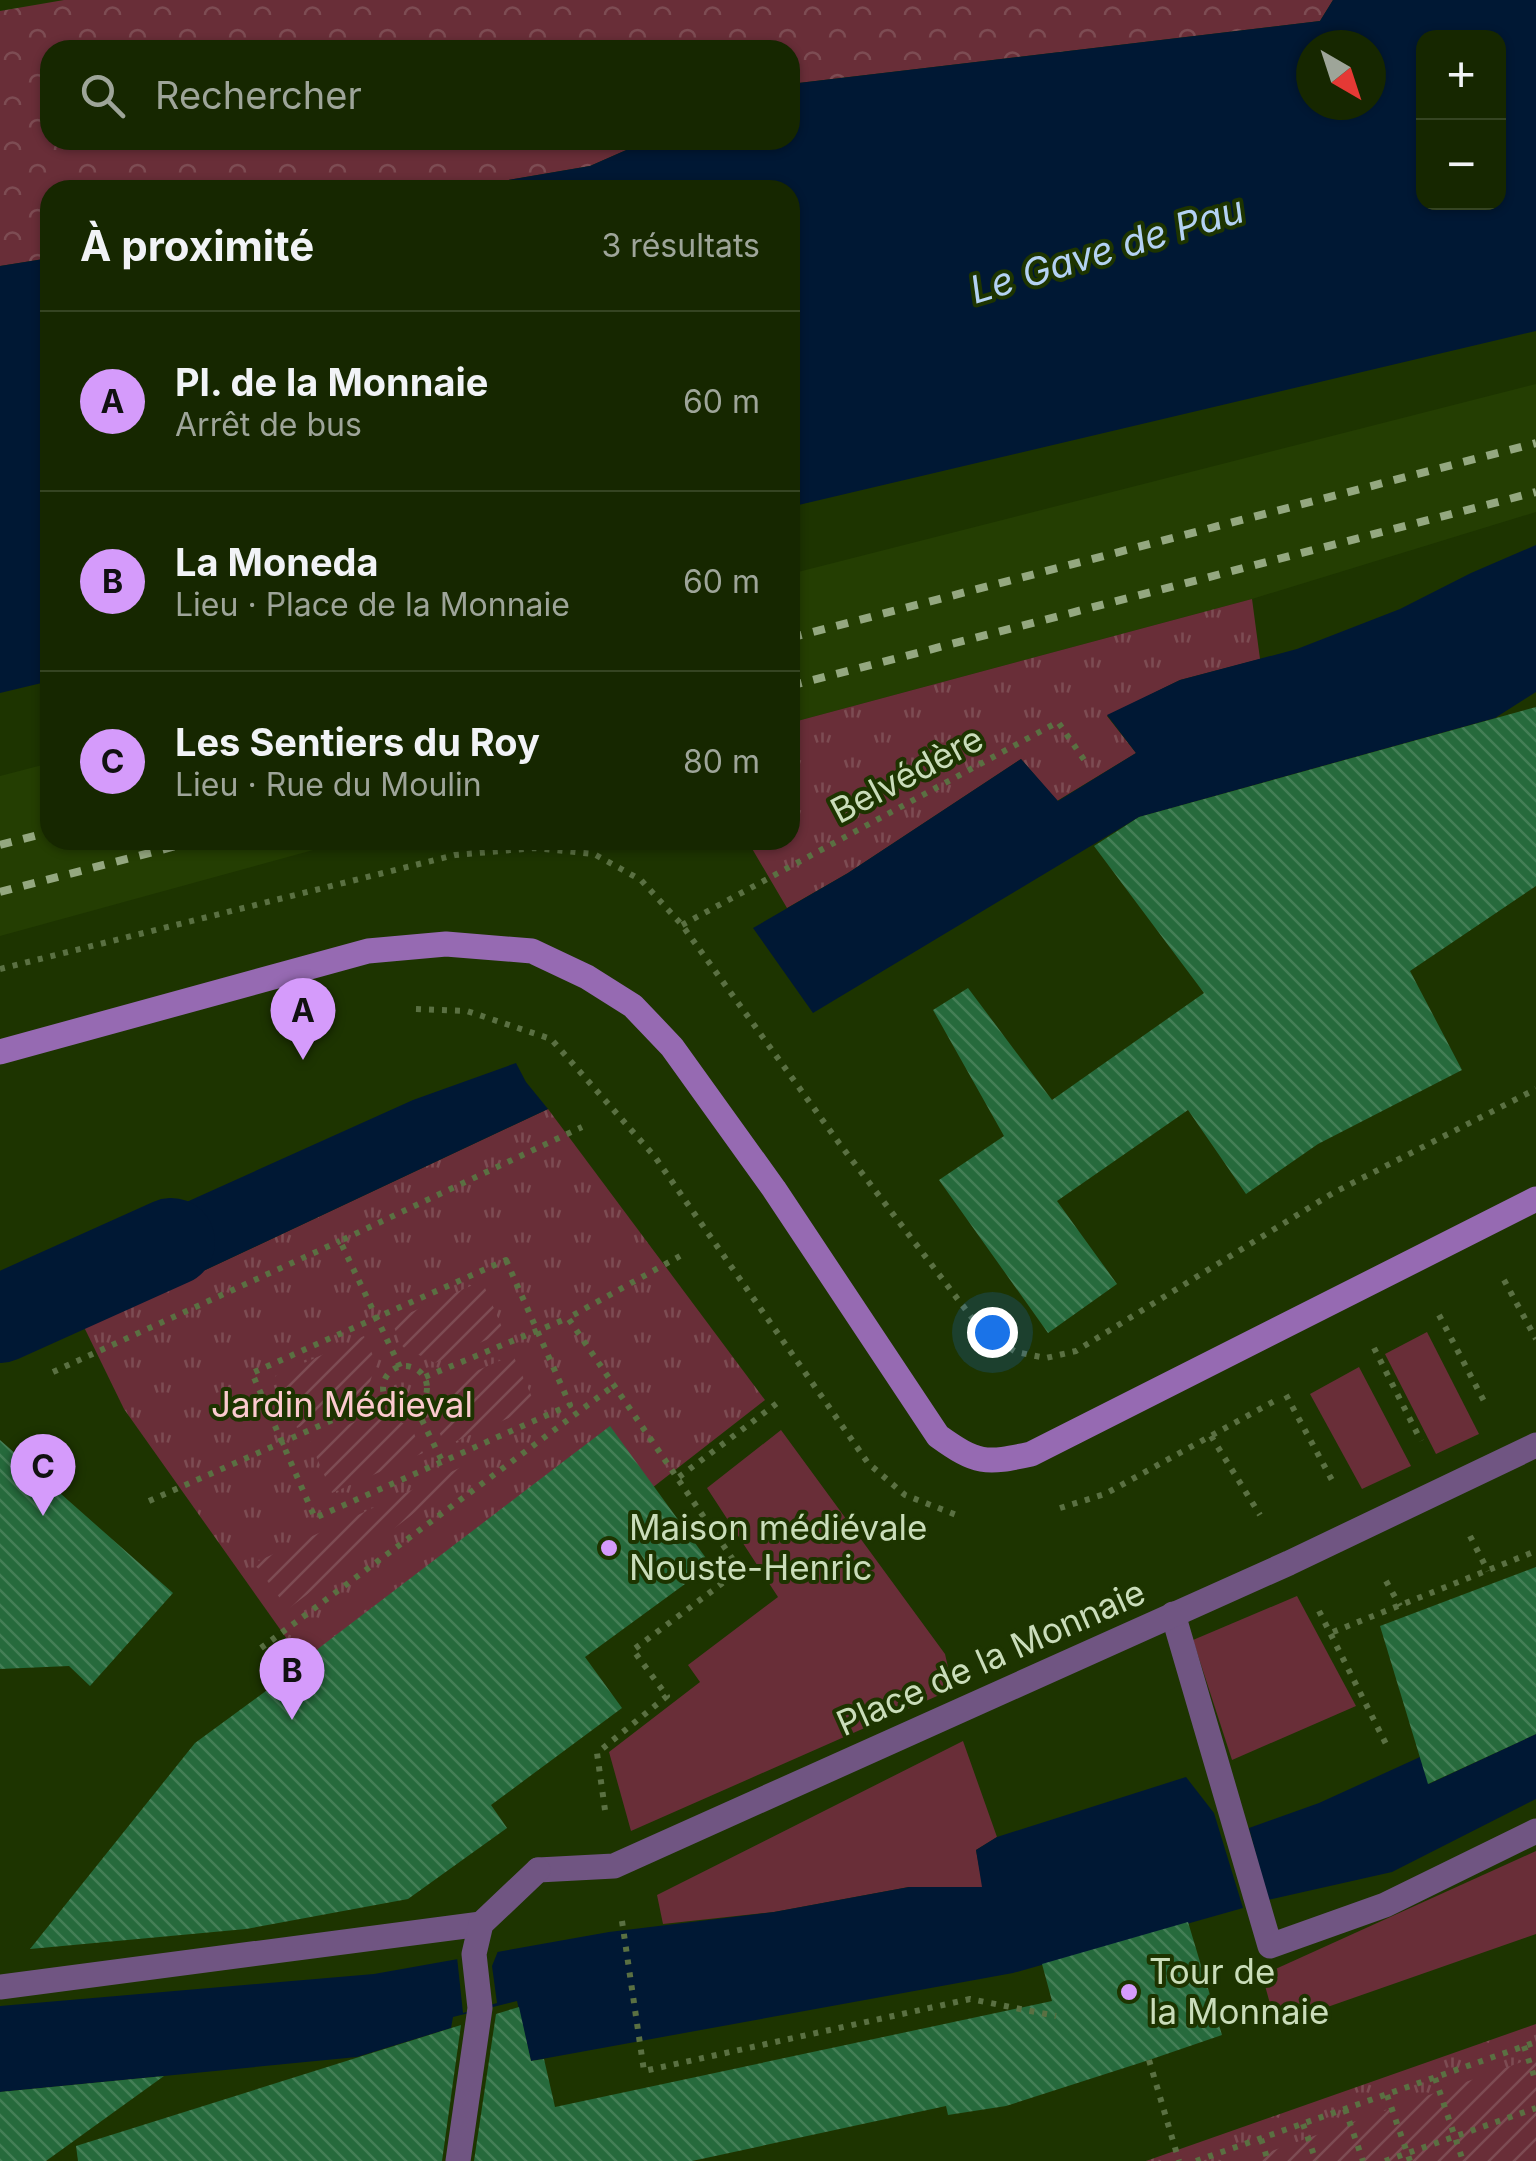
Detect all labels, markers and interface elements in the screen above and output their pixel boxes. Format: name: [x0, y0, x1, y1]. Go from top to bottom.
north arrow: [1296, 30, 1386, 120]
map controls: [1416, 30, 1506, 210]
button: +: [1416, 30, 1506, 120]
search box: [40, 40, 800, 150]
icon: search: [75, 68, 130, 123]
text: Rechercher: [155, 72, 362, 118]
button: −: [1416, 120, 1506, 210]
water label: Le Gave de Pau: [964, 186, 1249, 313]
text: À proximité: [80, 220, 314, 271]
text: 3 résultats: [601, 226, 760, 265]
text: Pl. de la Monnaie: [175, 359, 488, 405]
text: A: [101, 382, 124, 421]
text: 60 m: [683, 382, 760, 421]
text: Arrêt de bus: [175, 405, 362, 444]
text: La Moneda: [175, 539, 379, 585]
text: B: [102, 562, 123, 601]
text: 60 m: [683, 562, 760, 601]
text: Lieu · Place de la Monnaie: [175, 585, 570, 624]
street label: Belvédère: [823, 717, 990, 832]
text: Les Sentiers du Roy: [175, 719, 540, 765]
text: C: [101, 742, 124, 781]
text: 80 m: [683, 742, 760, 781]
text: Lieu · Rue du Moulin: [175, 765, 482, 804]
pin: A: [270, 978, 336, 1060]
your location: [967, 1307, 1018, 1358]
park label: Jardin Médieval: [211, 1383, 473, 1425]
pin: C: [10, 1434, 76, 1516]
place label: Maison médiévale Nouste-Henric: [629, 1506, 927, 1588]
marker: Maison médiévale Nouste-Henric: [598, 1537, 620, 1559]
street label: Place de la Monnaie: [830, 1570, 1151, 1744]
pin: B: [260, 1638, 324, 1720]
place label: Tour de la Monnaie: [1149, 1950, 1329, 2032]
marker: Tour de la Monnaie: [1118, 1981, 1140, 2003]

